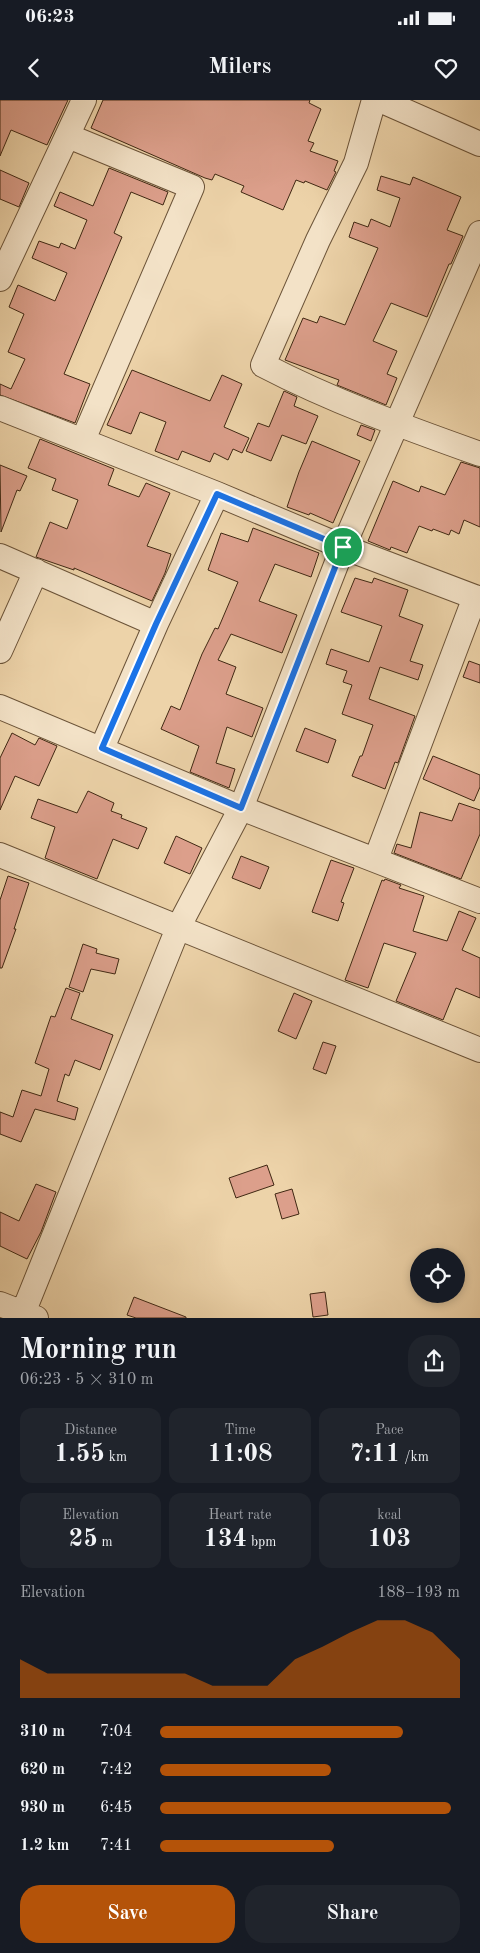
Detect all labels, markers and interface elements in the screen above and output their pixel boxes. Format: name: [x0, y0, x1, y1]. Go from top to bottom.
text: 06:23: [25, 8, 74, 27]
icon: back: [20, 54, 48, 82]
icon: heart: [432, 54, 460, 82]
text: Milers: [209, 56, 271, 78]
pin: [322, 526, 364, 568]
icon: arrive: [329, 533, 357, 561]
map controls: [410, 1248, 465, 1303]
button: locate: [410, 1248, 465, 1303]
button: share: [408, 1335, 460, 1387]
text: Morning run: [20, 1337, 177, 1365]
text: 06:23 · 5 × 310 m: [20, 1372, 153, 1388]
text: Distance: [64, 1423, 117, 1437]
text: Time: [224, 1423, 256, 1437]
text: Pace: [375, 1423, 404, 1437]
text: 1.55: [54, 1442, 105, 1467]
text: 11:08: [207, 1442, 273, 1467]
text: 7:11: [350, 1442, 400, 1467]
text: km: [105, 1450, 127, 1464]
text: /km: [400, 1450, 429, 1464]
text: Elevation: [62, 1508, 119, 1522]
text: Heart rate: [209, 1508, 271, 1522]
text: kcal: [377, 1508, 401, 1522]
text: 25: [69, 1527, 98, 1552]
text: 134: [204, 1527, 247, 1552]
text: 103: [368, 1527, 411, 1552]
text: m: [98, 1535, 113, 1549]
text: bpm: [247, 1535, 276, 1549]
text: Elevation: [20, 1585, 85, 1601]
text: 188–193 m: [377, 1585, 460, 1601]
text: 310 m: [20, 1724, 65, 1740]
text: 7:04: [100, 1724, 132, 1740]
text: 620 m: [20, 1762, 65, 1778]
text: 7:42: [100, 1762, 132, 1778]
text: 930 m: [20, 1800, 65, 1816]
text: 6:45: [100, 1800, 132, 1816]
text: 1.2 km: [20, 1838, 69, 1854]
text: 7:41: [100, 1838, 132, 1854]
button: Save: [20, 1885, 235, 1943]
button: Share: [245, 1885, 460, 1943]

